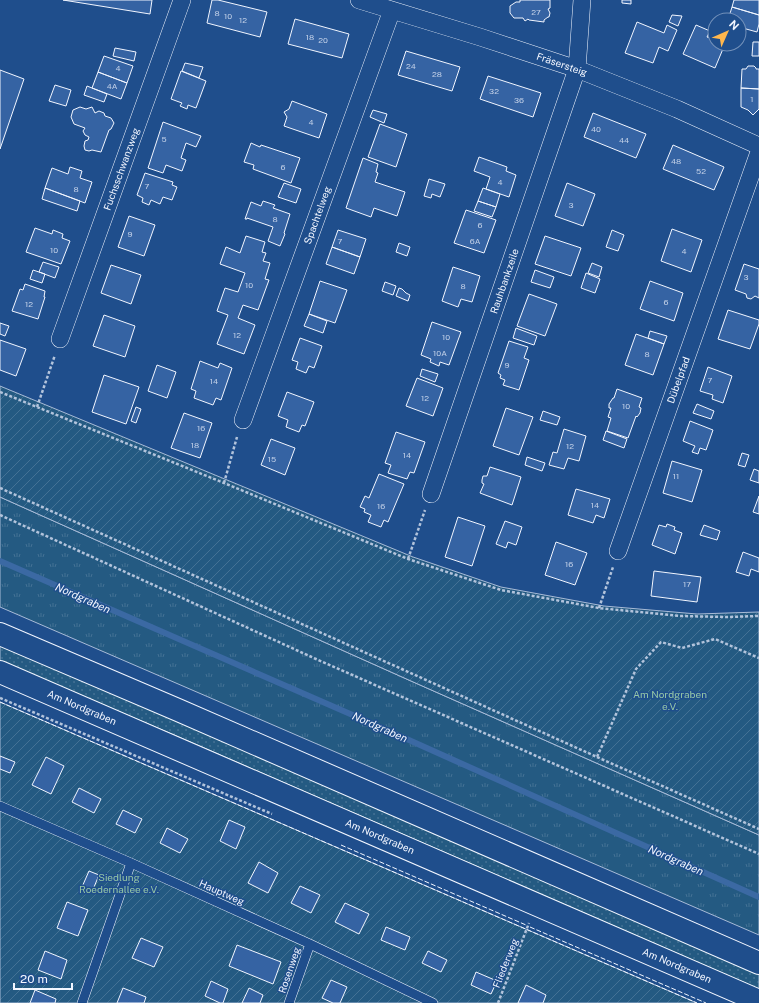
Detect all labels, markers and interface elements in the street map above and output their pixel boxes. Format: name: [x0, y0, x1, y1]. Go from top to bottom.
house number: 27: [531, 7, 541, 17]
house number: 8: [214, 8, 220, 18]
house number: 10: [224, 11, 232, 21]
north arrow: [707, 12, 747, 52]
house number: 12: [239, 15, 247, 25]
text: N: [727, 18, 741, 32]
house number: 18: [306, 32, 314, 42]
house number: 20: [318, 35, 328, 45]
street label: Fräsersteig: [535, 50, 589, 78]
house number: 24: [406, 61, 416, 71]
house number: 4: [115, 63, 121, 73]
house number: 28: [432, 69, 442, 79]
house number: 4A: [107, 81, 118, 91]
house number: 32: [489, 86, 499, 96]
house number: 1: [750, 94, 754, 104]
house number: 36: [514, 95, 524, 105]
house number: 4: [308, 117, 314, 127]
house number: 40: [591, 124, 601, 134]
street label: Fuchsschwanzweg: [100, 126, 142, 212]
house number: 5: [161, 134, 167, 144]
house number: 44: [619, 135, 629, 145]
house number: 48: [671, 156, 681, 166]
house number: 6: [281, 162, 286, 172]
house number: 52: [696, 166, 706, 176]
house number: 4: [497, 177, 503, 187]
house number: 7: [145, 181, 150, 191]
house number: 8: [73, 184, 79, 194]
street label: Spachtelweg: [301, 184, 333, 246]
house number: 3: [568, 200, 574, 210]
house number: 8: [272, 214, 278, 224]
house number: 6: [478, 220, 483, 230]
house number: 9: [128, 229, 133, 239]
house number: 7: [338, 236, 343, 246]
house number: 6A: [470, 236, 481, 246]
house number: 10: [50, 245, 58, 255]
house number: 4: [681, 246, 687, 256]
street label: Rauhbankzeile: [487, 247, 521, 315]
house number: 3: [743, 272, 749, 282]
house number: 10: [245, 280, 253, 290]
house number: 8: [460, 281, 466, 291]
house number: 6: [664, 297, 669, 307]
house number: 12: [25, 299, 33, 309]
house number: 12: [233, 330, 241, 340]
house number: 10: [442, 332, 450, 342]
house number: 10A: [433, 348, 447, 358]
house number: 8: [644, 349, 650, 359]
street label: Dübelpfad: [664, 355, 692, 405]
house number: 9: [505, 360, 510, 370]
house number: 7: [708, 375, 713, 385]
house number: 14: [210, 376, 218, 386]
house number: 12: [421, 393, 429, 403]
house number: 10: [622, 401, 630, 411]
house number: 16: [197, 423, 205, 433]
house number: 18: [191, 440, 199, 450]
house number: 12: [566, 441, 574, 451]
house number: 14: [403, 450, 411, 460]
house number: 15: [268, 454, 276, 464]
house number: 11: [673, 471, 679, 481]
house number: 14: [591, 500, 599, 510]
house number: 16: [377, 501, 385, 511]
house number: 16: [565, 559, 573, 569]
house number: 17: [683, 579, 691, 589]
water label: Nordgraben: [54, 580, 112, 616]
street label: Am Nordgraben: [46, 687, 119, 727]
park label: Am Nordgraben e.V.: [633, 688, 707, 712]
water label: Nordgraben: [351, 709, 409, 745]
street label: Am Nordgraben: [344, 816, 417, 856]
water label: Nordgraben: [647, 842, 705, 878]
park label: Siedlung Roedernallee e.V.: [79, 871, 159, 895]
street label: Hauptweg: [198, 877, 246, 907]
street label: Fliederweg: [490, 937, 520, 989]
street label: Rosenweg: [275, 945, 303, 995]
street label: Am Nordgraben: [641, 945, 714, 985]
scale bar: [14, 965, 72, 991]
text: 20 m: [20, 972, 48, 986]

